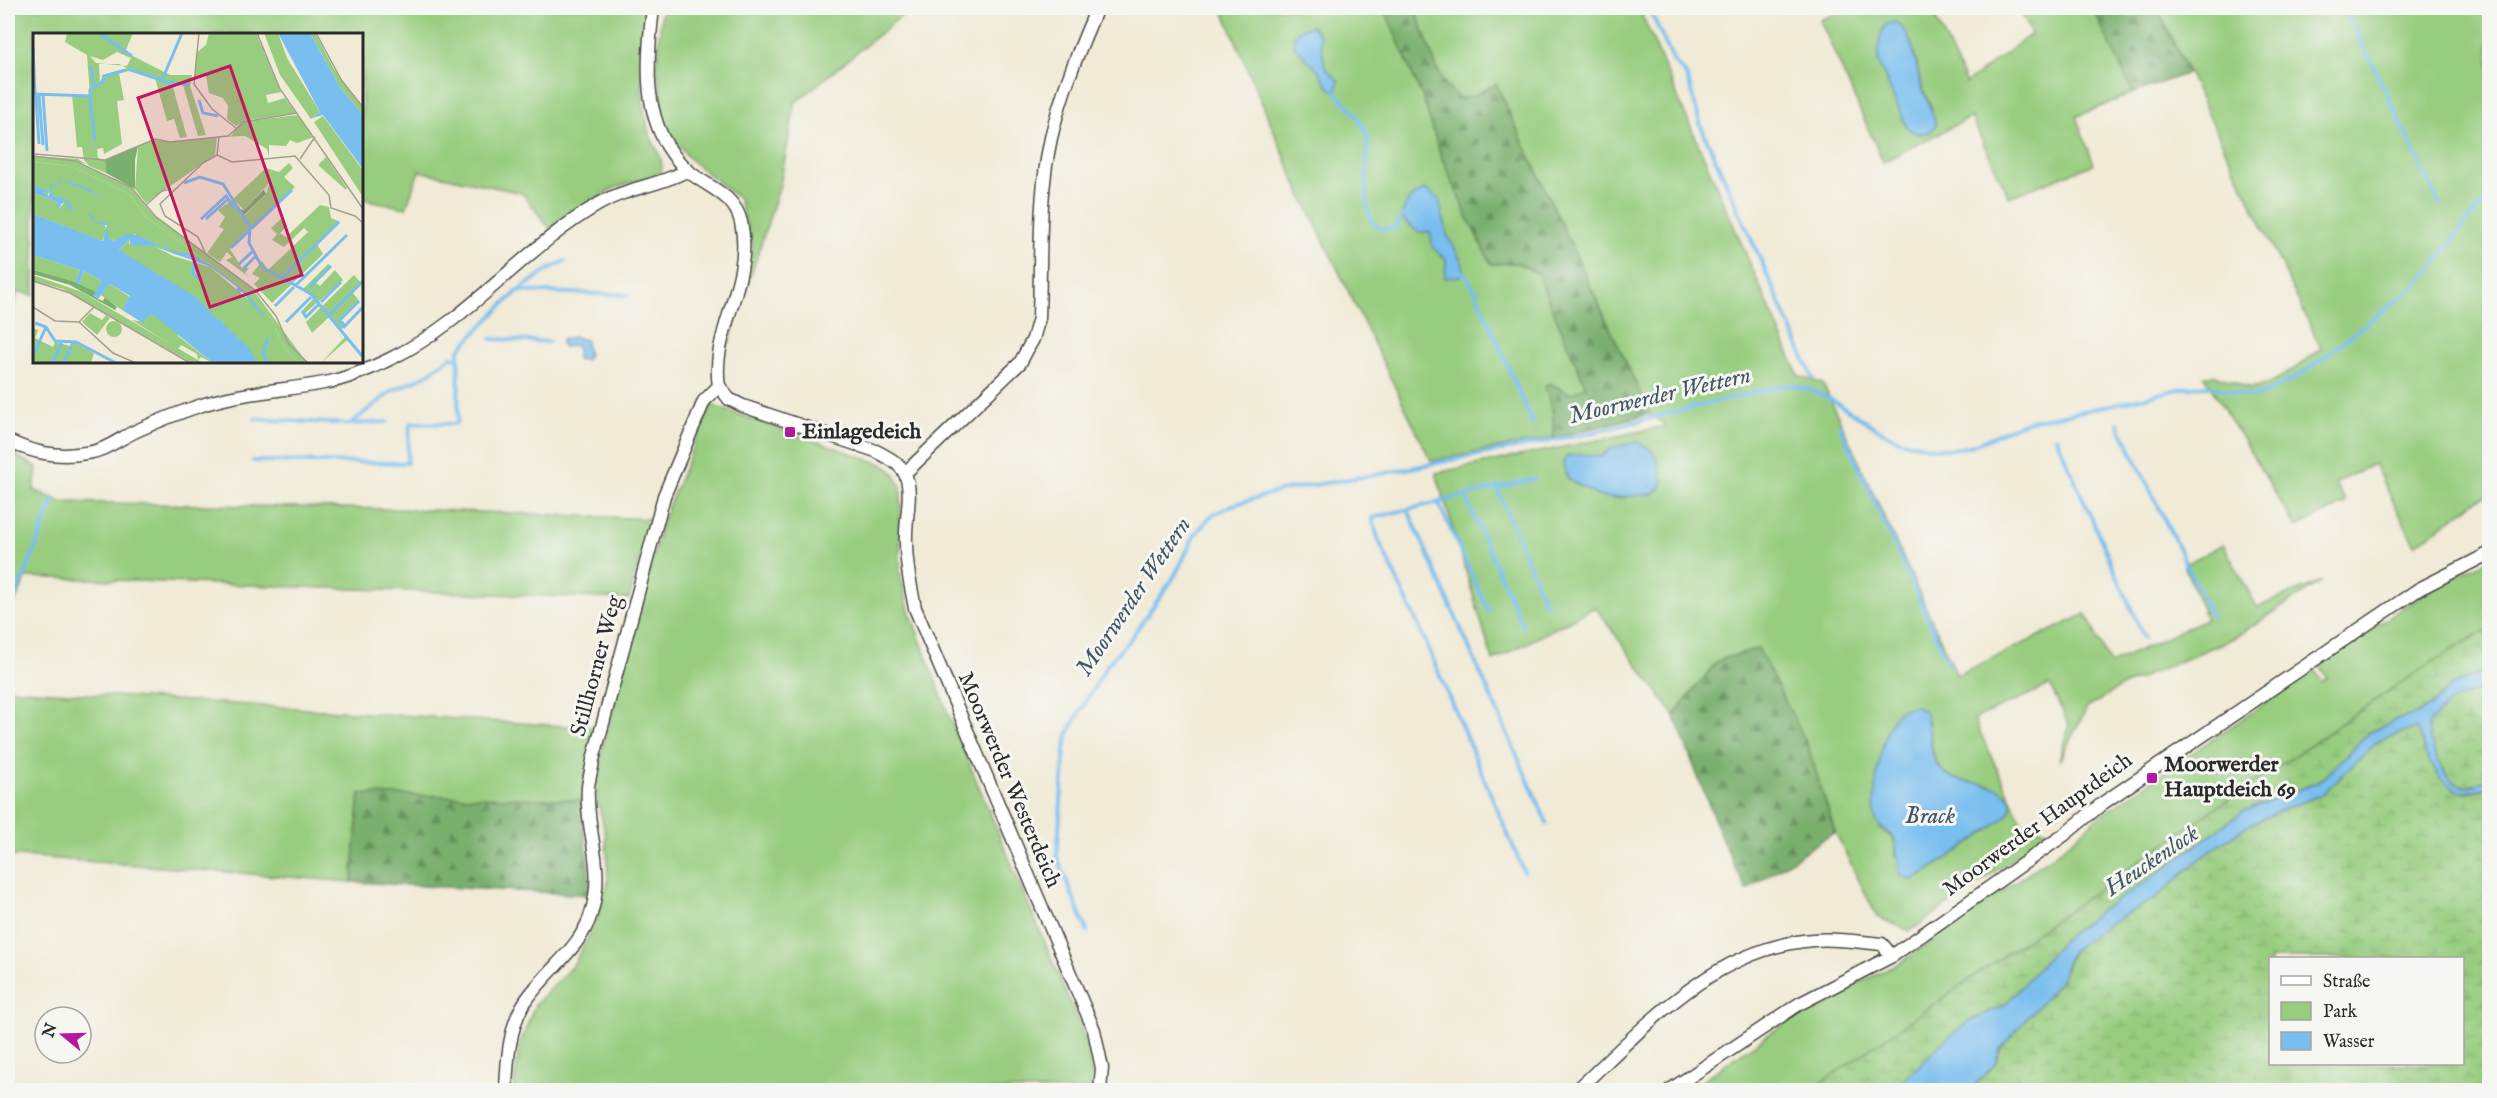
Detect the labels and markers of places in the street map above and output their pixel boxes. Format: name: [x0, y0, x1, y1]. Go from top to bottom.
place label: Einlagedeich: [802, 418, 921, 446]
marker: Einlagedeich: [783, 425, 797, 439]
place label: Moorwerder Hauptdeich 69: [2164, 751, 2296, 804]
marker: Moorwerder Hauptdeich 69: [2145, 771, 2159, 785]

